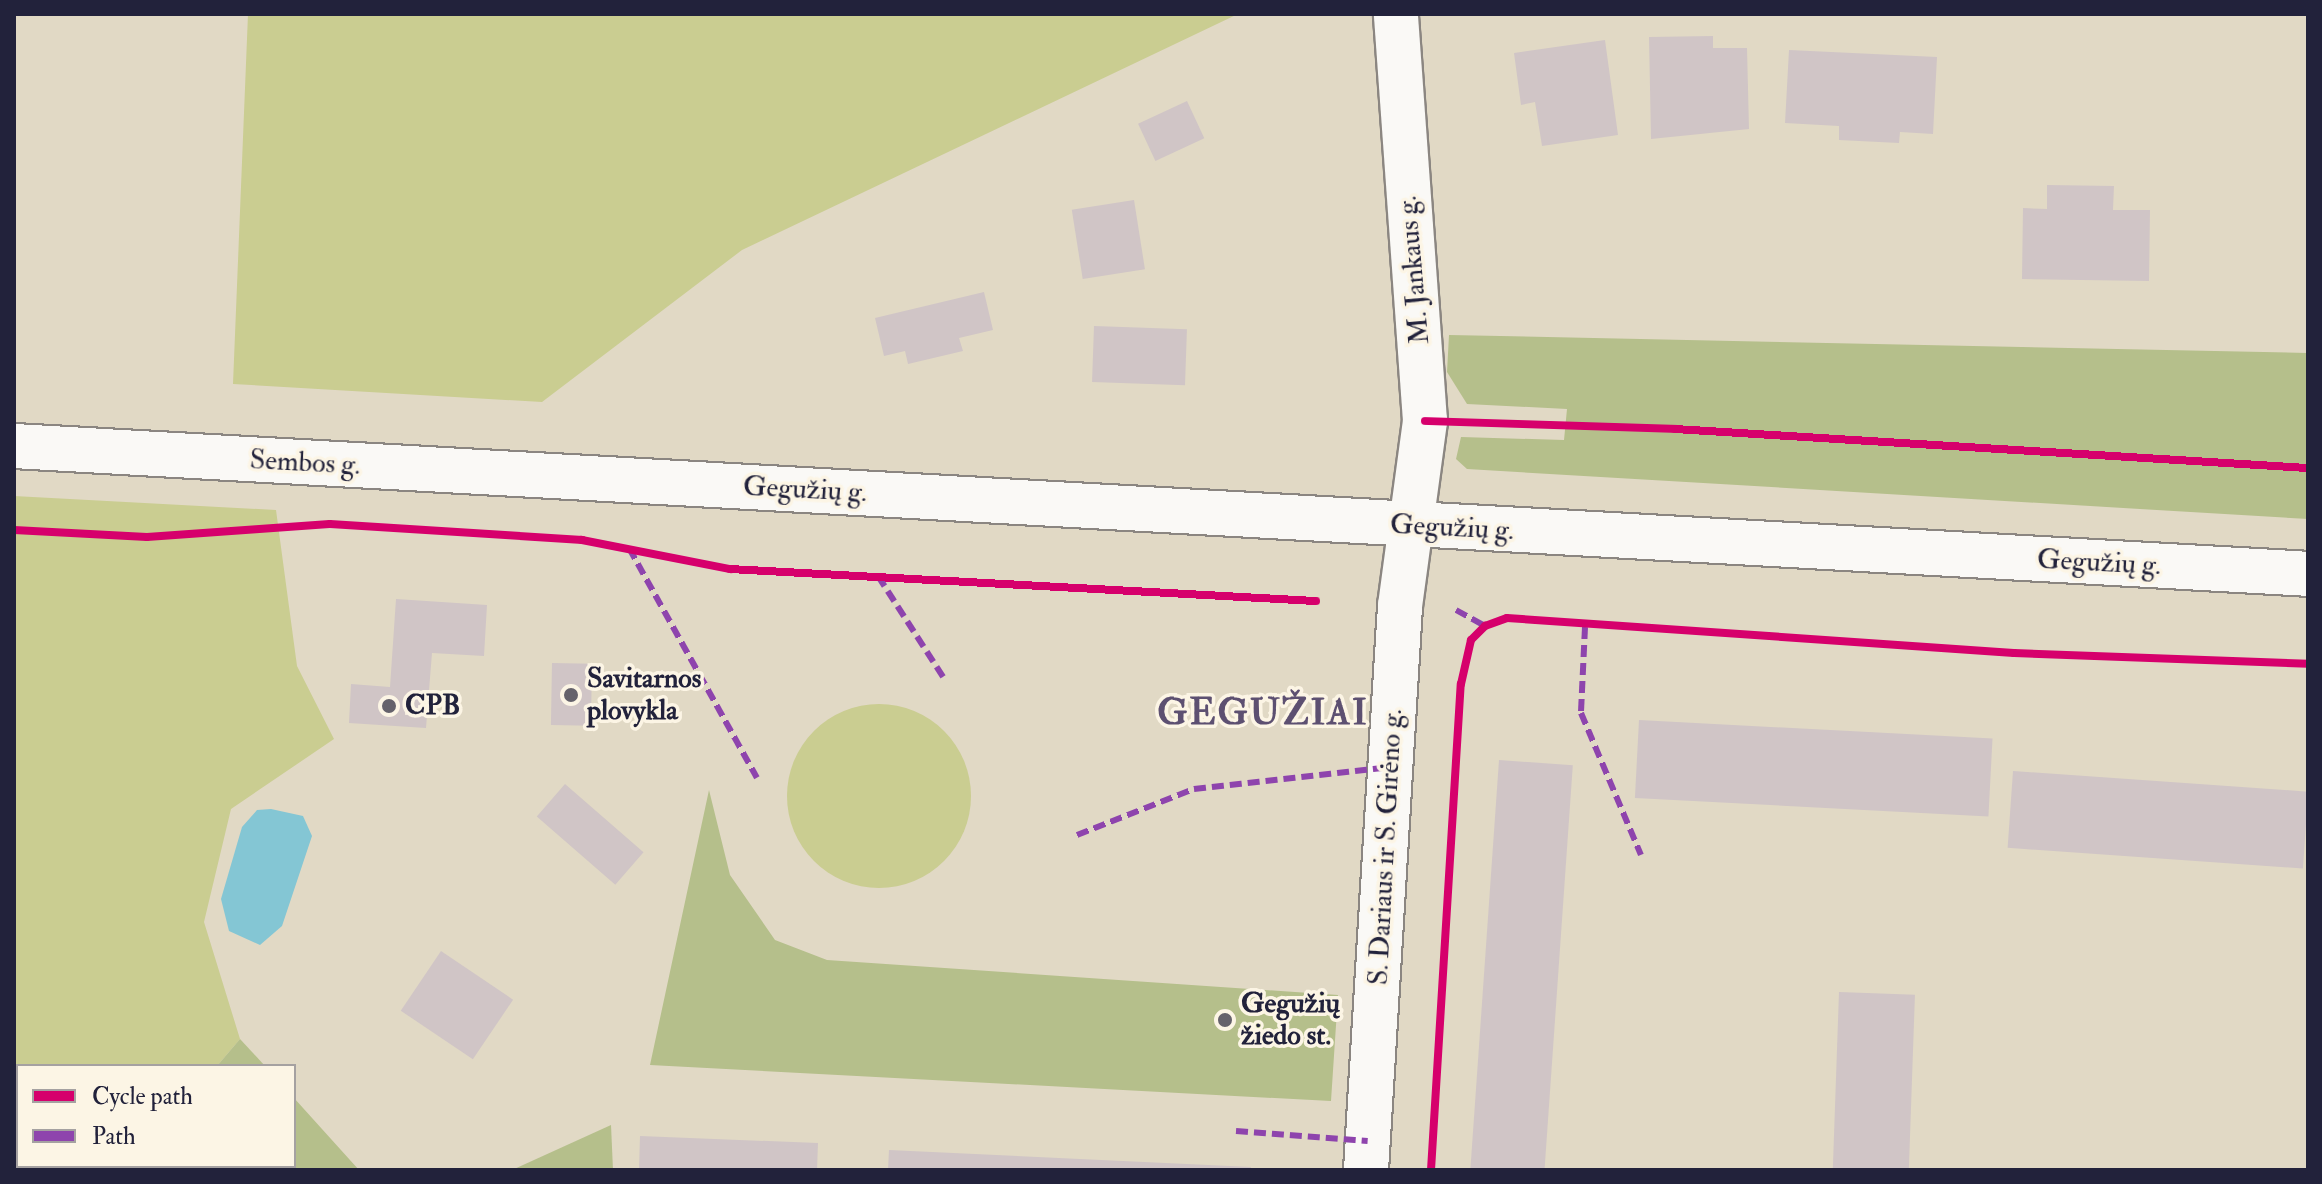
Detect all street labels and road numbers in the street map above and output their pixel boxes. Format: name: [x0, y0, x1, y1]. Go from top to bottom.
street label: M. Jankaus g.: [1391, 194, 1437, 346]
street label: Sembos g.: [249, 443, 361, 483]
street label: Gegužių g.: [742, 470, 868, 510]
street label: Gegužių g.: [1389, 508, 1515, 548]
street label: Gegužių g.: [2036, 543, 2162, 583]
street label: S. Dariaus ir S. Girėno g.: [1362, 708, 1410, 986]

